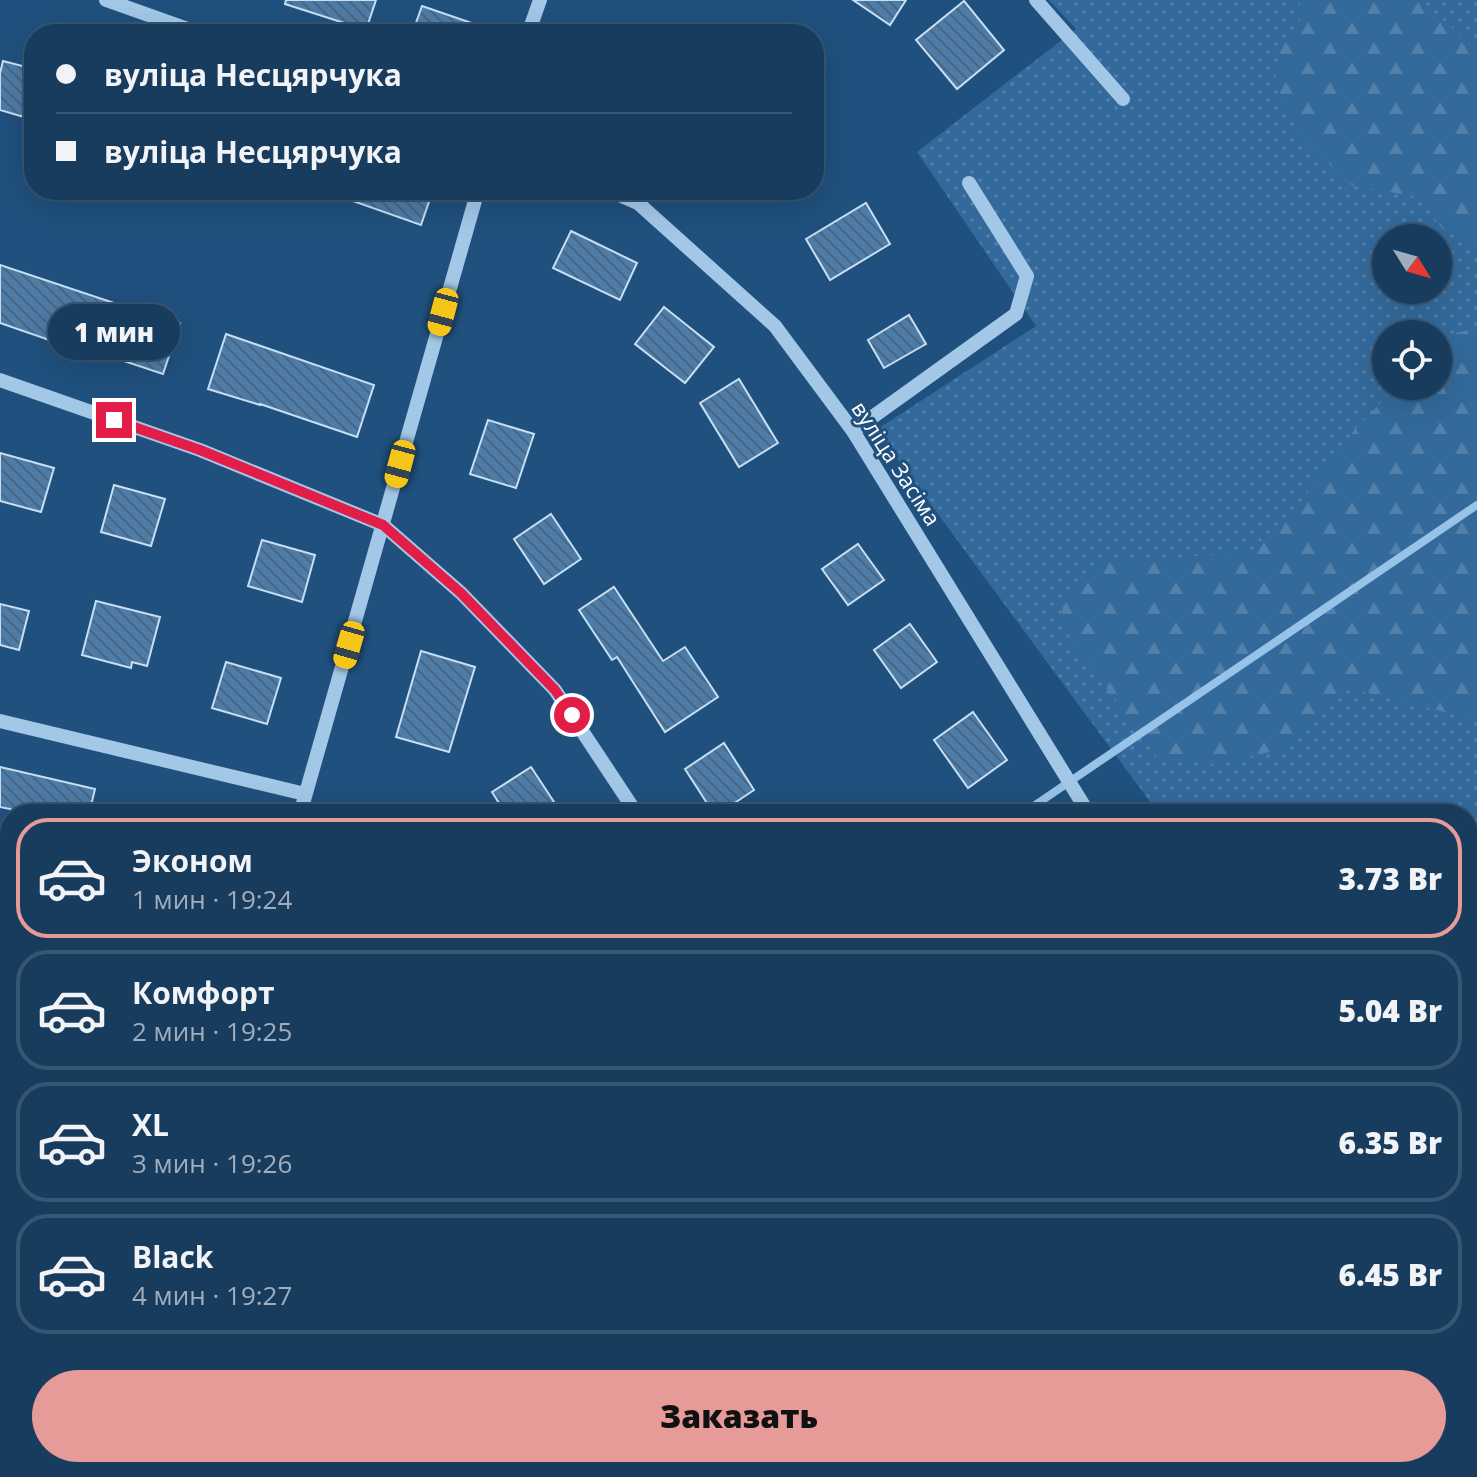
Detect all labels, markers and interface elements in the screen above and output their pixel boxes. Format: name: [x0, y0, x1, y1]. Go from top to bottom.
text: вуліца Несцярчука: [104, 54, 402, 95]
text: вуліца Несцярчука: [104, 131, 402, 172]
north arrow: [1372, 224, 1452, 304]
map controls: [1372, 224, 1452, 400]
car: [425, 286, 461, 338]
callout: 1 мин: [48, 304, 180, 360]
text: 1 мин: [74, 314, 154, 350]
button: locate: [1372, 320, 1452, 400]
street label: вуліца Засіма: [845, 395, 949, 531]
route end: [96, 402, 132, 438]
car: [382, 438, 418, 490]
car: [331, 619, 367, 671]
route start: [554, 697, 590, 733]
text: Эконом: [132, 840, 253, 881]
icon: car: [36, 842, 108, 914]
text: 3.73 Br: [1339, 858, 1442, 899]
text: 1 мин · 19:24: [132, 881, 292, 917]
text: Комфорт: [132, 972, 275, 1013]
icon: car: [36, 974, 108, 1046]
text: 5.04 Br: [1339, 990, 1442, 1031]
text: 2 мин · 19:25: [132, 1013, 292, 1049]
text: XL: [132, 1104, 169, 1145]
icon: car: [36, 1106, 108, 1178]
text: 6.35 Br: [1339, 1122, 1442, 1163]
text: 3 мин · 19:26: [132, 1145, 292, 1181]
text: Black: [132, 1236, 213, 1277]
icon: car: [36, 1238, 108, 1310]
text: 6.45 Br: [1339, 1254, 1442, 1295]
text: 4 мин · 19:27: [132, 1277, 292, 1313]
button: Заказать: [32, 1370, 1446, 1462]

